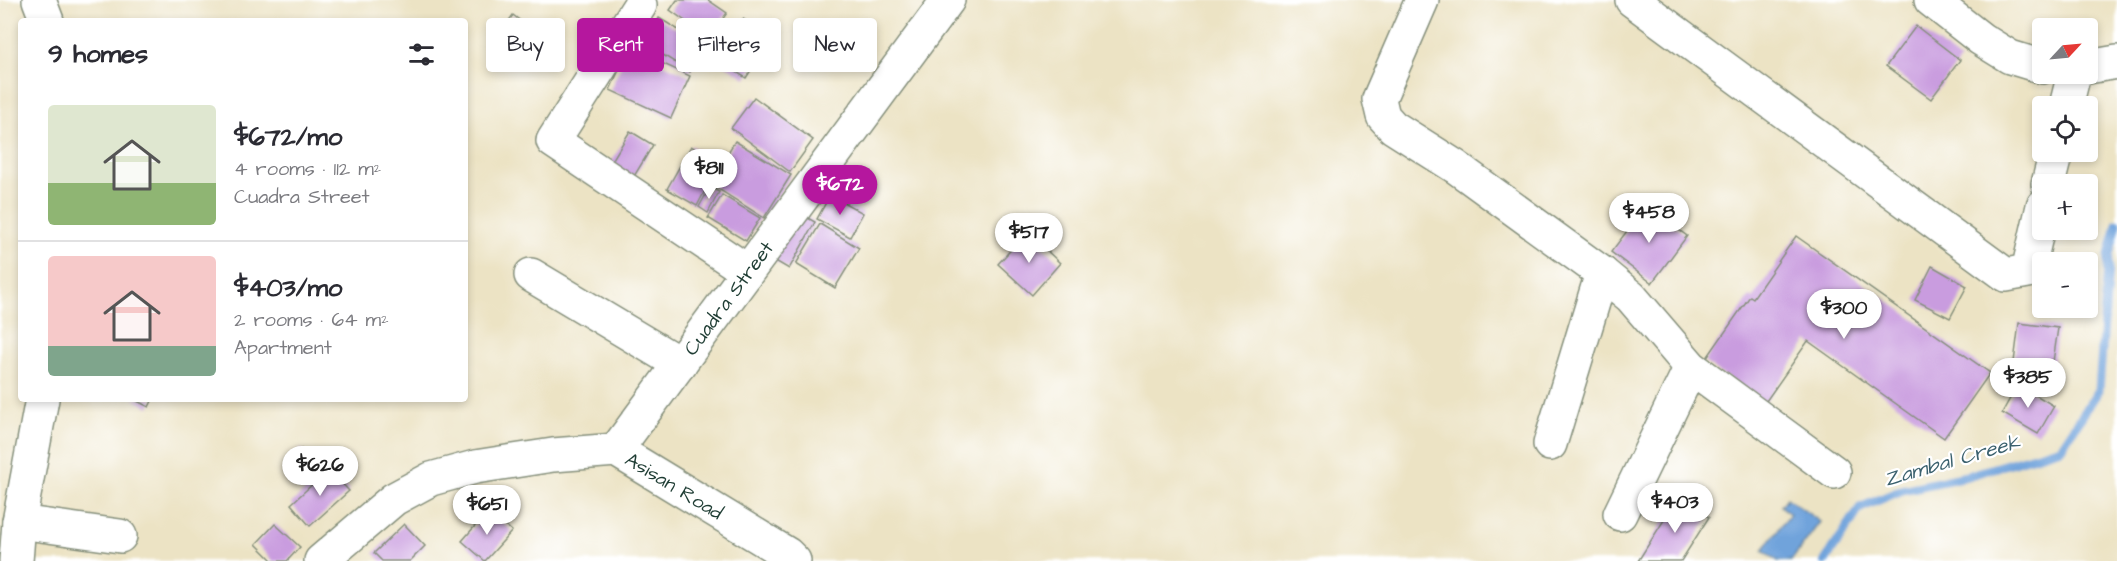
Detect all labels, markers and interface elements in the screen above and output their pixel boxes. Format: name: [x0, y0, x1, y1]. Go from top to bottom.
chip: Buy: [486, 18, 565, 72]
chip: Rent: [577, 18, 664, 72]
chip: Filters: [676, 18, 781, 72]
chip: New: [793, 18, 877, 72]
north arrow: [2032, 18, 2098, 84]
map controls: [2032, 18, 2098, 318]
text: 9 homes: [48, 36, 148, 72]
icon: filters: [405, 38, 438, 71]
button: locate: [2032, 96, 2098, 162]
text: $672/mo: [234, 119, 342, 155]
icon: home: [96, 129, 168, 201]
pin: $811: [673, 149, 745, 200]
text: $811: [694, 154, 724, 182]
text: 4 rooms · 112 m²: [234, 155, 381, 183]
pin: $672: [804, 165, 876, 216]
text: $672: [816, 170, 864, 198]
button: +: [2032, 174, 2098, 240]
text: Cuadra Street: [234, 183, 370, 211]
pin: $458: [1613, 193, 1685, 244]
text: $458: [1623, 198, 1675, 226]
pin: $517: [993, 213, 1065, 264]
text: $517: [1009, 218, 1049, 246]
street label: Cuadra Street: [677, 236, 781, 361]
button: −: [2032, 252, 2098, 318]
text: $403/mo: [234, 270, 343, 306]
icon: home: [96, 280, 168, 352]
pin: $300: [1808, 289, 1880, 340]
text: $300: [1821, 294, 1867, 322]
text: 2 rooms · 64 m²: [234, 306, 389, 334]
text: Apartment: [234, 334, 332, 362]
pin: $385: [1992, 358, 2064, 409]
text: $385: [2004, 363, 2052, 391]
water label: Zambal Creek: [1881, 427, 2024, 494]
pin: $626: [284, 446, 356, 497]
street label: Asisan Road: [620, 446, 728, 527]
text: $626: [296, 451, 344, 479]
pin: $403: [1639, 483, 1711, 534]
pin: $651: [451, 485, 523, 536]
text: $403: [1651, 488, 1699, 516]
text: $651: [467, 490, 507, 518]

